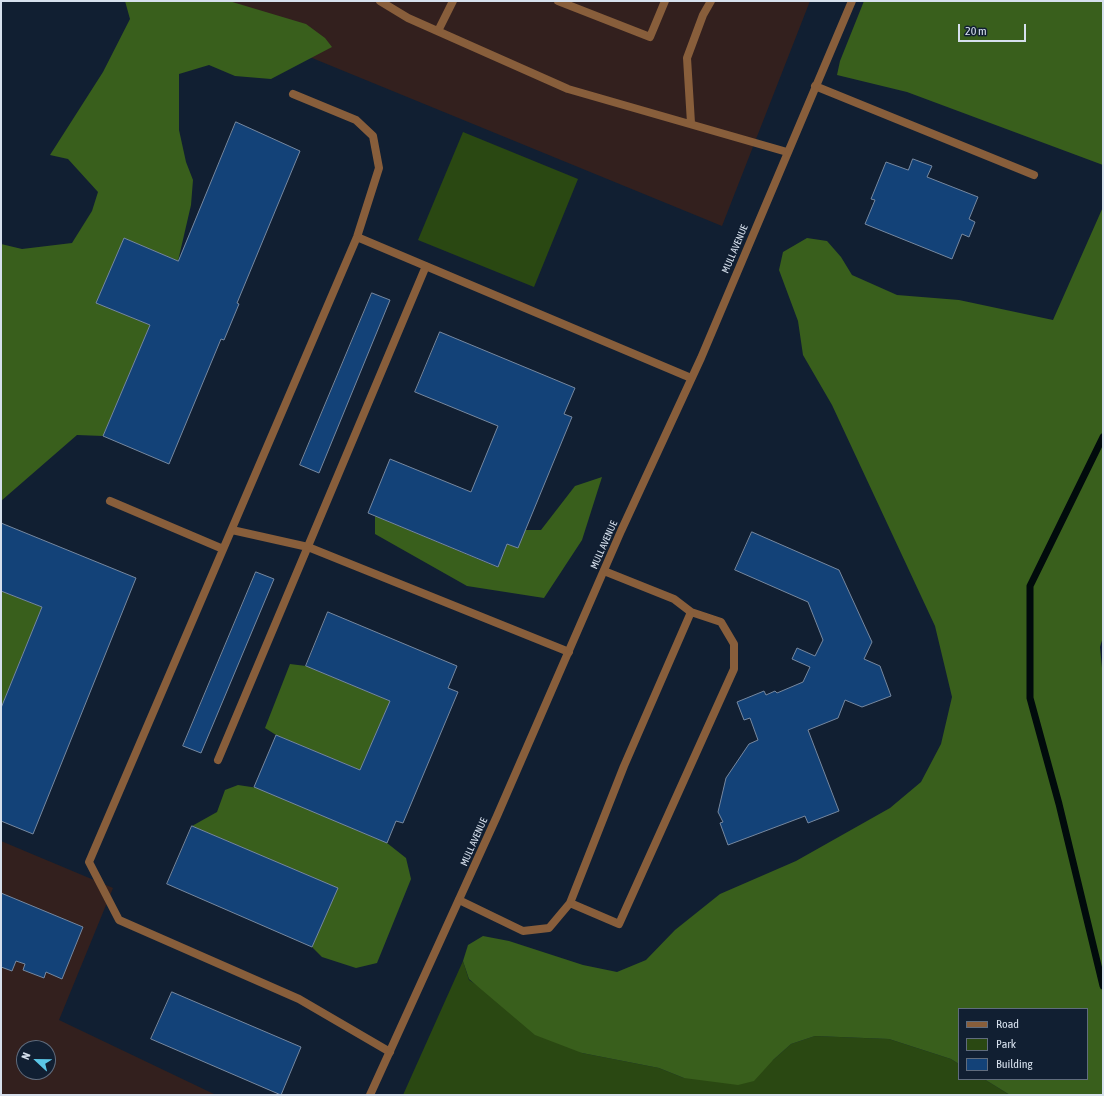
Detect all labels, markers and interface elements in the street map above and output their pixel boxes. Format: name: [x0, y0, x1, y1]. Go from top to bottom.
scale bar: [960, 16, 1028, 42]
text: 20 m: [965, 24, 987, 38]
street label: MULL AVENUE: [719, 223, 751, 275]
street label: MULL AVENUE: [588, 519, 620, 571]
street label: MULL AVENUE: [458, 816, 490, 868]
legend: [958, 1008, 1088, 1080]
text: Road: [996, 1017, 1019, 1031]
text: Park: [996, 1037, 1016, 1051]
north arrow: [16, 1040, 56, 1080]
text: N: [19, 1051, 33, 1061]
text: Building: [996, 1057, 1033, 1071]

